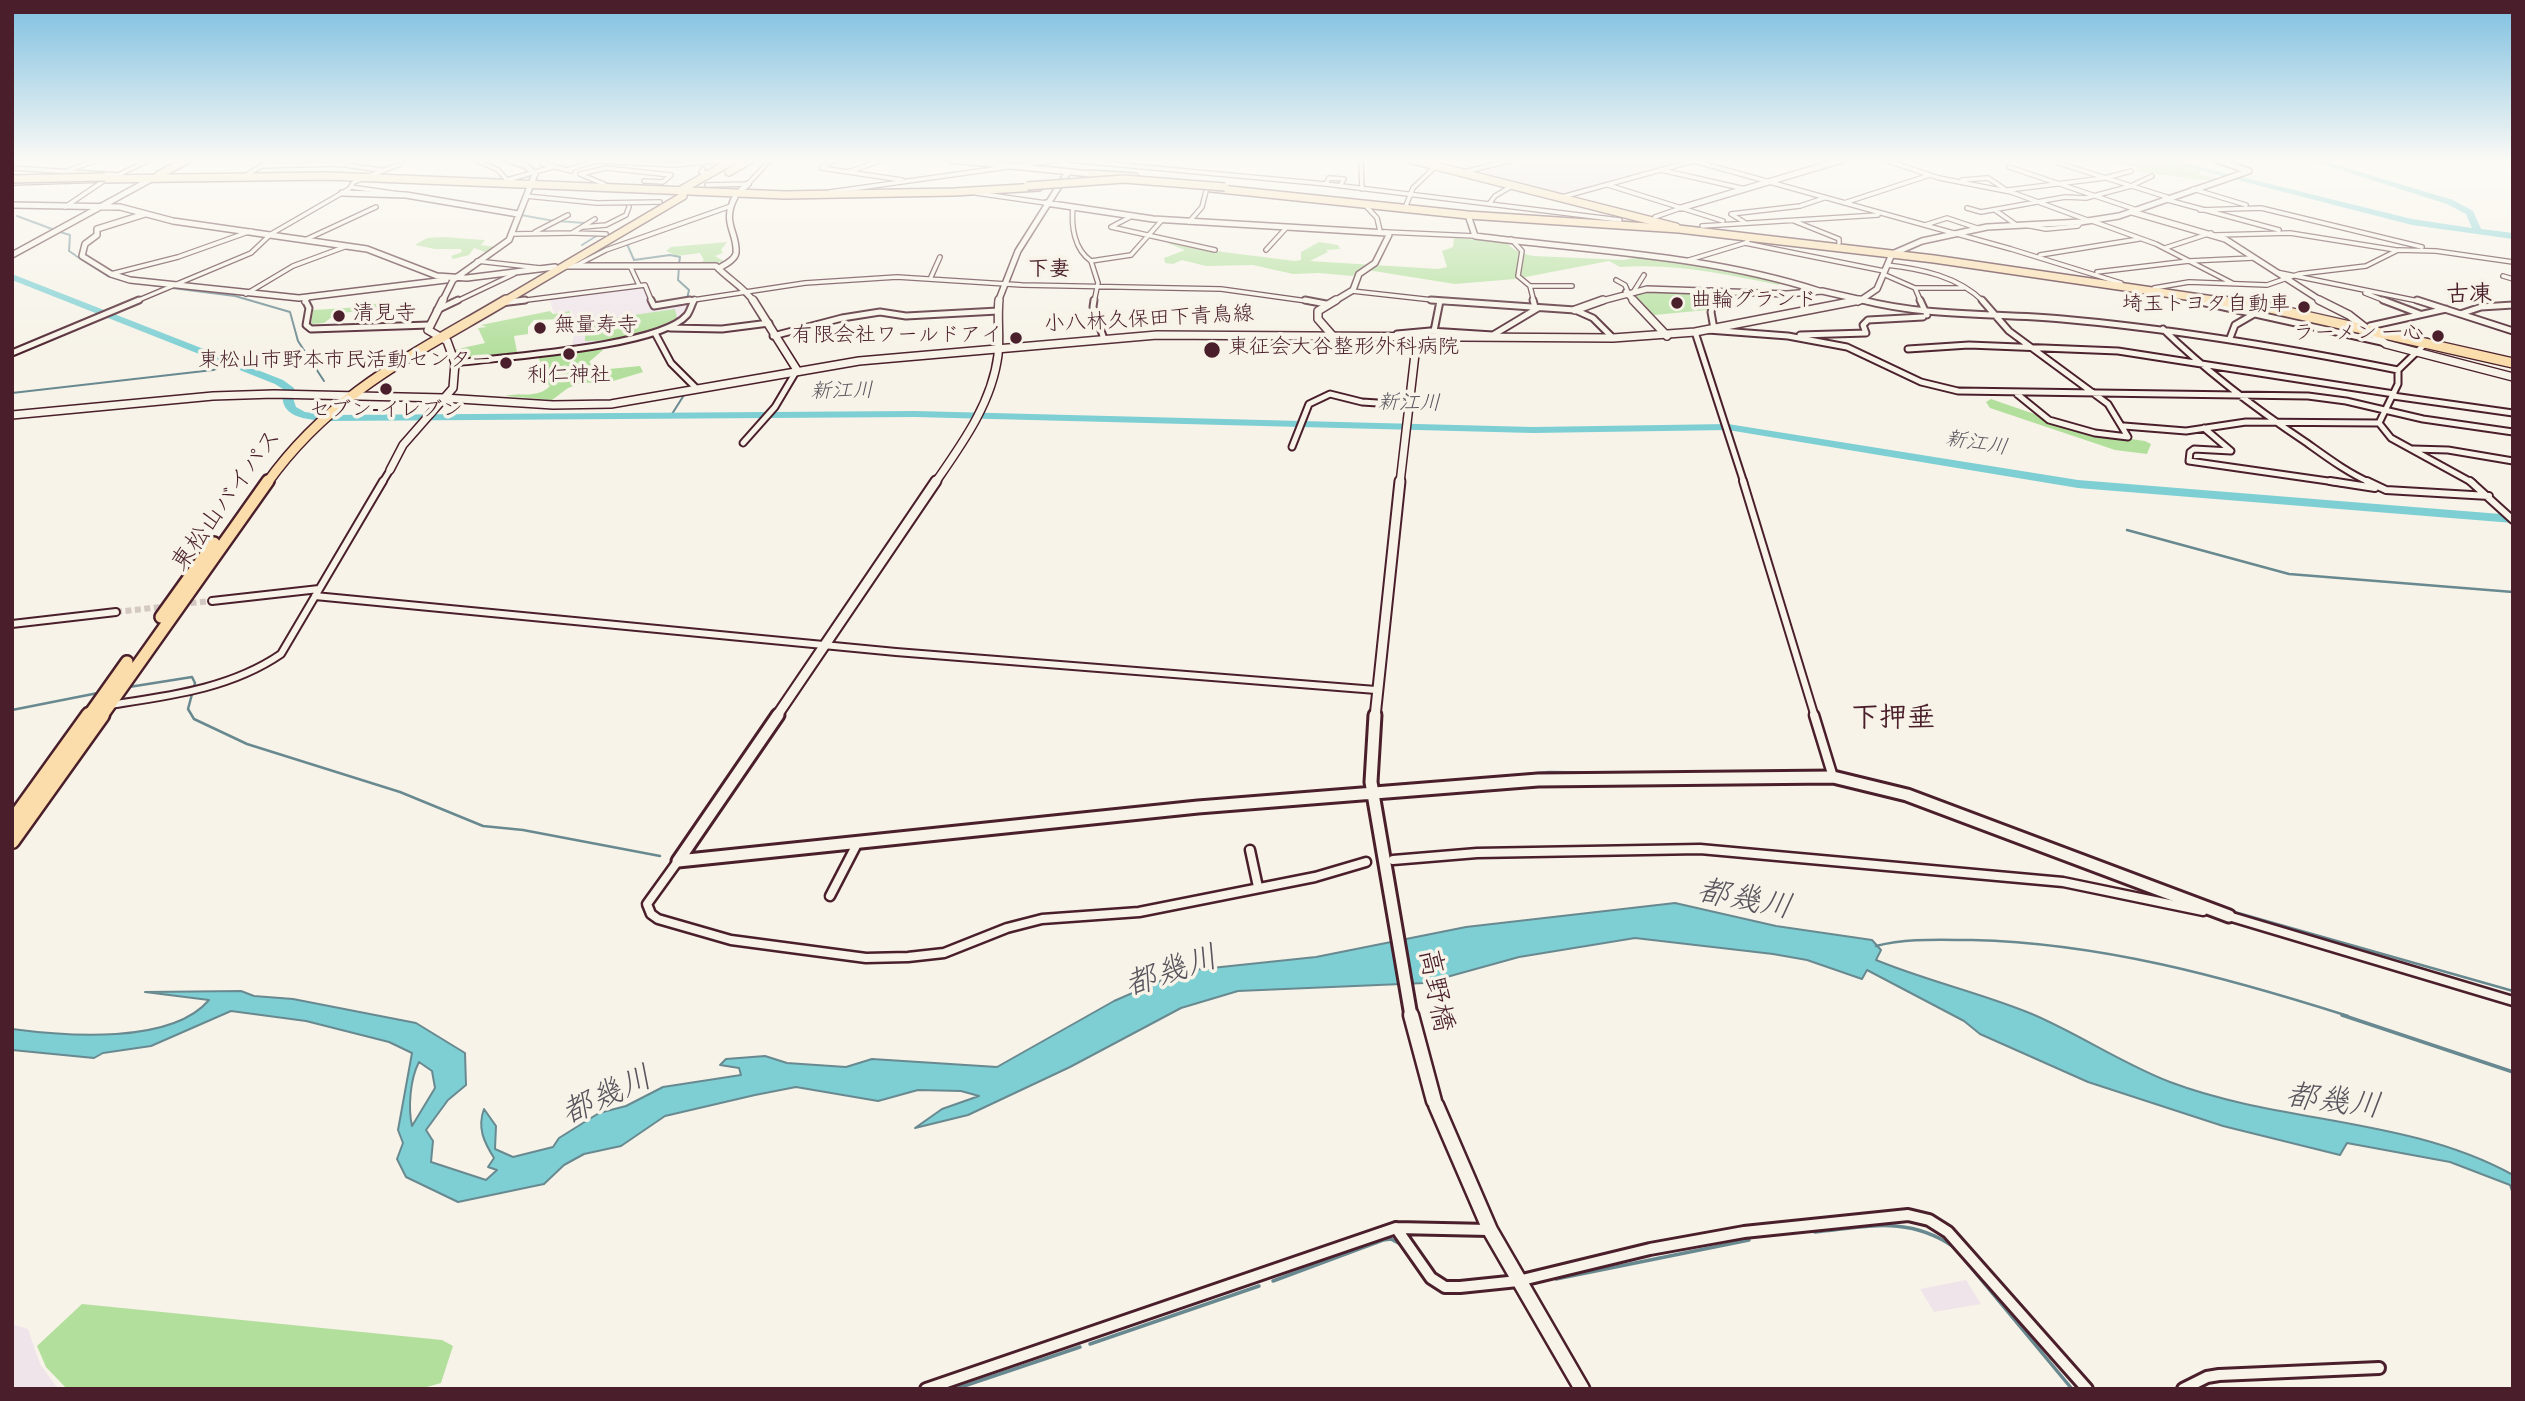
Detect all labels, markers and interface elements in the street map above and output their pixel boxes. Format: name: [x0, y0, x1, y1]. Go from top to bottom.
district label: 下妻: [1028, 259, 1070, 285]
district label: 古凍: [2446, 284, 2492, 312]
place label: 曲輪グランド: [1691, 290, 1817, 316]
place label: 埼玉トヨタ自動車: [2122, 294, 2290, 320]
marker: 曲輪グランド: [1669, 295, 1685, 311]
marker: 埼玉トヨタ自動車: [2296, 299, 2312, 315]
place label: 清見寺: [353, 303, 416, 329]
street label: 小八林久保田下青鳥線: [1043, 304, 1255, 340]
marker: 清見寺: [331, 308, 347, 324]
place label: 無量寿寺: [554, 315, 638, 341]
marker: 無量寿寺: [532, 320, 548, 336]
place label: ラーメン 一心: [2293, 323, 2424, 349]
place label: 有限会社ワールドアイ: [792, 325, 1002, 351]
marker: ラーメン 一心: [2430, 328, 2446, 344]
marker: 有限会社ワールドアイ: [1008, 330, 1024, 346]
place label: 東征会大谷整形外科病院: [1228, 337, 1459, 363]
marker: 東征会大谷整形外科病院: [1202, 340, 1222, 360]
marker: 利仁神社: [561, 346, 577, 362]
place label: 東松山市野本市民活動センター: [198, 350, 492, 376]
marker: 東松山市野本市民活動センター: [498, 355, 514, 371]
place label: 利仁神社: [527, 365, 611, 391]
marker: セブン-イレブン: [378, 381, 394, 397]
water label: 新江川: [810, 381, 874, 407]
water label: 新江川: [1377, 393, 1441, 419]
place label: セブン-イレブン: [309, 400, 463, 426]
street label: 東松山バイパス: [168, 426, 290, 578]
water label: 新江川: [1943, 429, 2009, 463]
district label: 下押垂: [1851, 705, 1935, 739]
water label: 都幾川: [1693, 876, 1795, 932]
water label: 都幾川: [1121, 942, 1225, 1010]
street label: 高野橋: [1407, 947, 1457, 1035]
water label: 都幾川: [557, 1062, 661, 1138]
water label: 都幾川: [2283, 1081, 2383, 1131]

